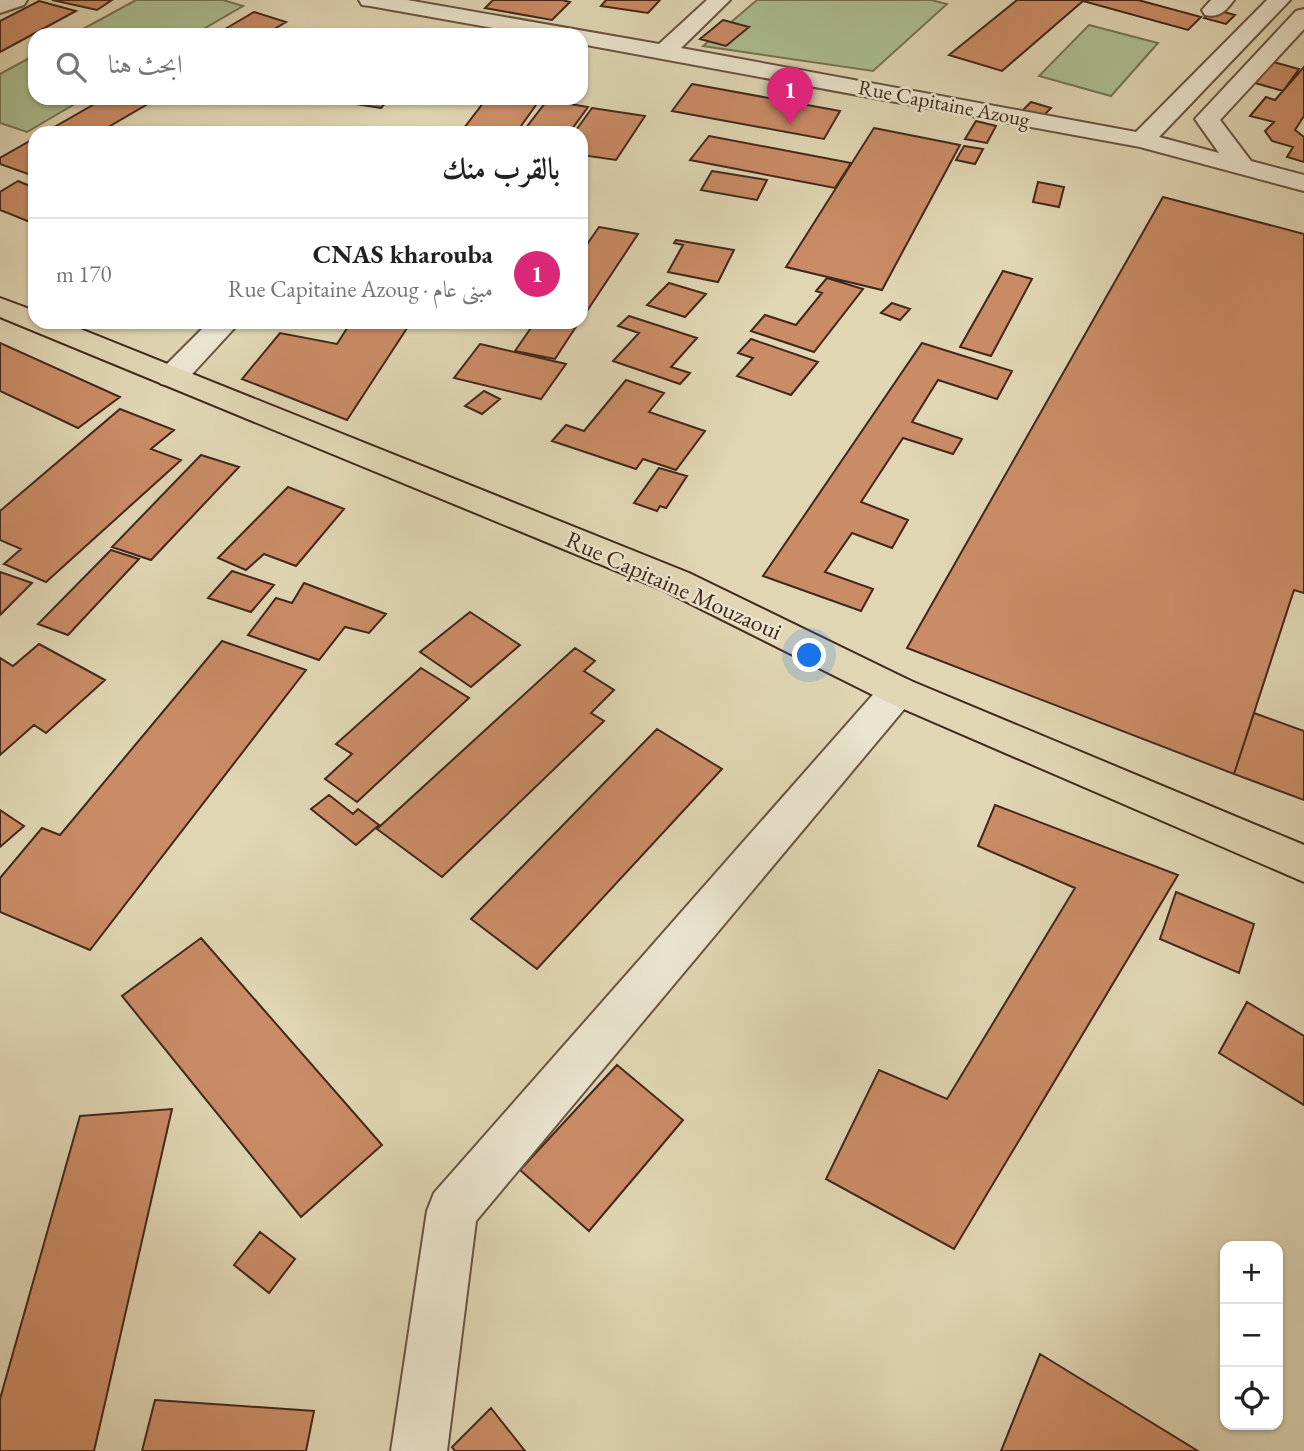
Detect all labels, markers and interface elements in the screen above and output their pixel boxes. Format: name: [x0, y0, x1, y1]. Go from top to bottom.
search box: [28, 28, 588, 105]
text: ابحث هنا: [108, 47, 183, 81]
icon: search: [52, 48, 90, 86]
pin: 1: [767, 67, 813, 125]
street label: Rue Capitaine Azoug: [856, 73, 1033, 133]
text: بالقرب منك: [442, 149, 560, 188]
text: CNAS kharouba: [313, 237, 493, 271]
text: 170 m: [56, 259, 112, 289]
text: 1: [531, 259, 543, 289]
text: مبنى عام · Rue Capitaine Azoug: [228, 274, 493, 304]
street label: Rue Capitaine Mouzaoui: [561, 523, 787, 647]
your location: [792, 638, 826, 672]
map controls: [1220, 1241, 1283, 1430]
button: +: [1220, 1241, 1283, 1304]
button: −: [1220, 1304, 1283, 1367]
button: locate: [1220, 1367, 1283, 1430]

